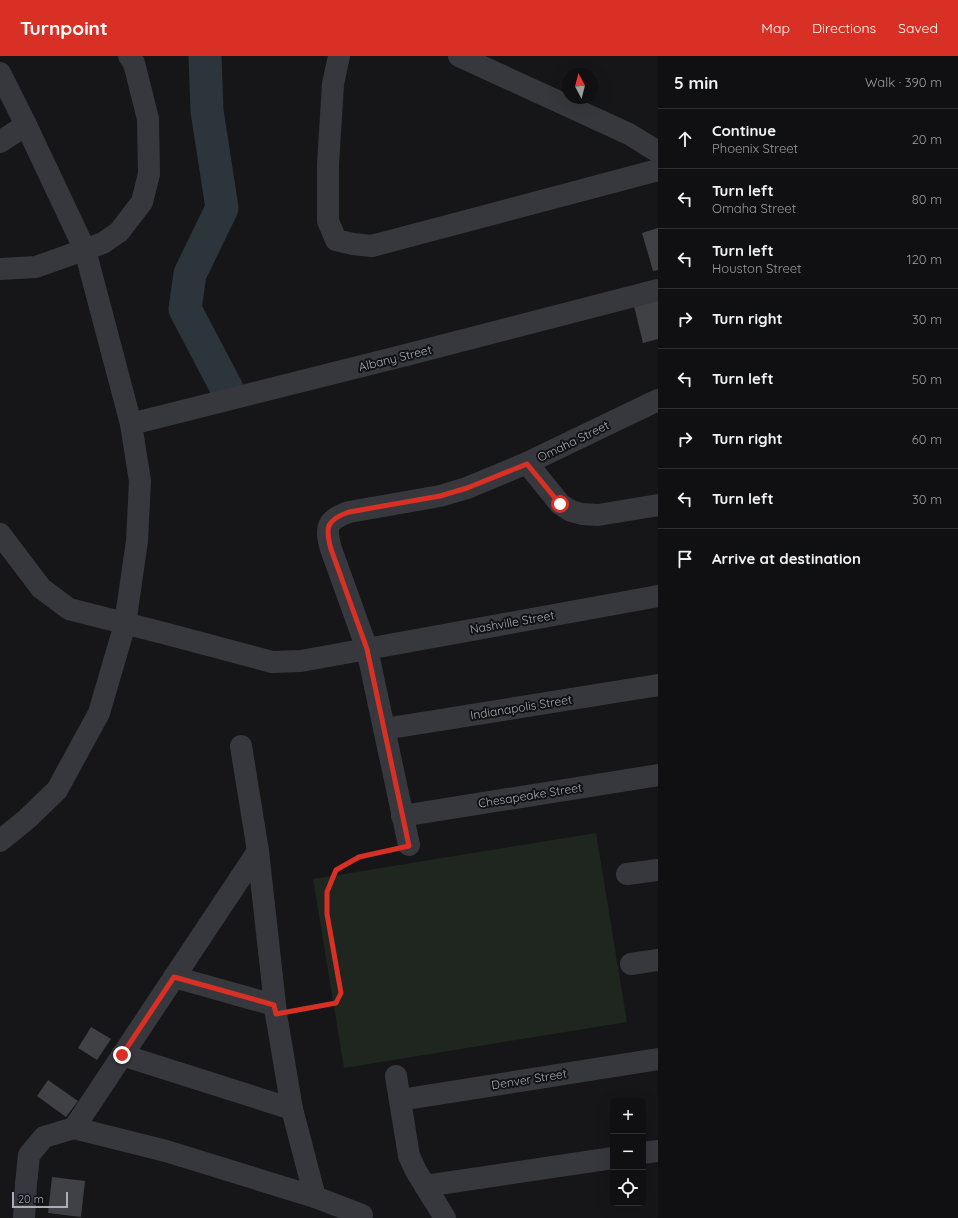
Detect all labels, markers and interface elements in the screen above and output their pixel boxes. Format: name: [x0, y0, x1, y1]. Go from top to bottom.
text: Turnpoint: [20, 16, 108, 40]
text: Map: [761, 19, 790, 37]
text: Directions: [812, 19, 876, 37]
text: Saved: [898, 19, 938, 37]
north arrow: [562, 68, 598, 104]
text: 5 min: [674, 72, 718, 93]
text: Walk · 390 m: [865, 74, 942, 90]
text: Continue: [712, 121, 776, 140]
icon: ahead: [674, 128, 696, 150]
text: 20 m: [912, 131, 942, 147]
text: Phoenix Street: [712, 140, 798, 156]
text: Turn left: [712, 181, 774, 200]
icon: left: [674, 188, 696, 210]
text: 80 m: [912, 191, 942, 207]
text: Omaha Street: [712, 200, 796, 216]
text: Turn left: [712, 241, 774, 260]
icon: left: [674, 248, 696, 270]
text: 120 m: [907, 251, 942, 267]
text: Houston Street: [712, 260, 802, 276]
icon: right: [674, 308, 696, 330]
text: Turn right: [712, 309, 783, 328]
text: 30 m: [912, 311, 942, 327]
street label: Albany Street: [357, 342, 433, 374]
icon: left: [674, 368, 696, 390]
text: Turn left: [712, 369, 774, 388]
text: 50 m: [912, 371, 942, 387]
street label: Omaha Street: [535, 417, 611, 465]
icon: right: [674, 428, 696, 450]
text: Turn right: [712, 429, 783, 448]
text: 60 m: [912, 431, 942, 447]
icon: left: [674, 488, 696, 510]
text: Turn left: [712, 489, 774, 508]
text: 30 m: [912, 491, 942, 507]
route start: [551, 495, 569, 513]
icon: arrive: [674, 548, 696, 570]
text: Arrive at destination: [712, 549, 861, 568]
street label: Nashville Street: [469, 607, 555, 637]
street label: Indianapolis Street: [469, 692, 573, 722]
street label: Chesapeake Street: [477, 779, 583, 811]
route end: [113, 1046, 131, 1064]
street label: Denver Street: [490, 1066, 568, 1092]
map controls: [610, 1098, 646, 1206]
button: +: [610, 1098, 646, 1134]
button: −: [610, 1134, 646, 1170]
button: locate: [610, 1170, 646, 1206]
scale bar: [12, 1190, 68, 1209]
text: 20 m: [18, 1192, 44, 1206]

